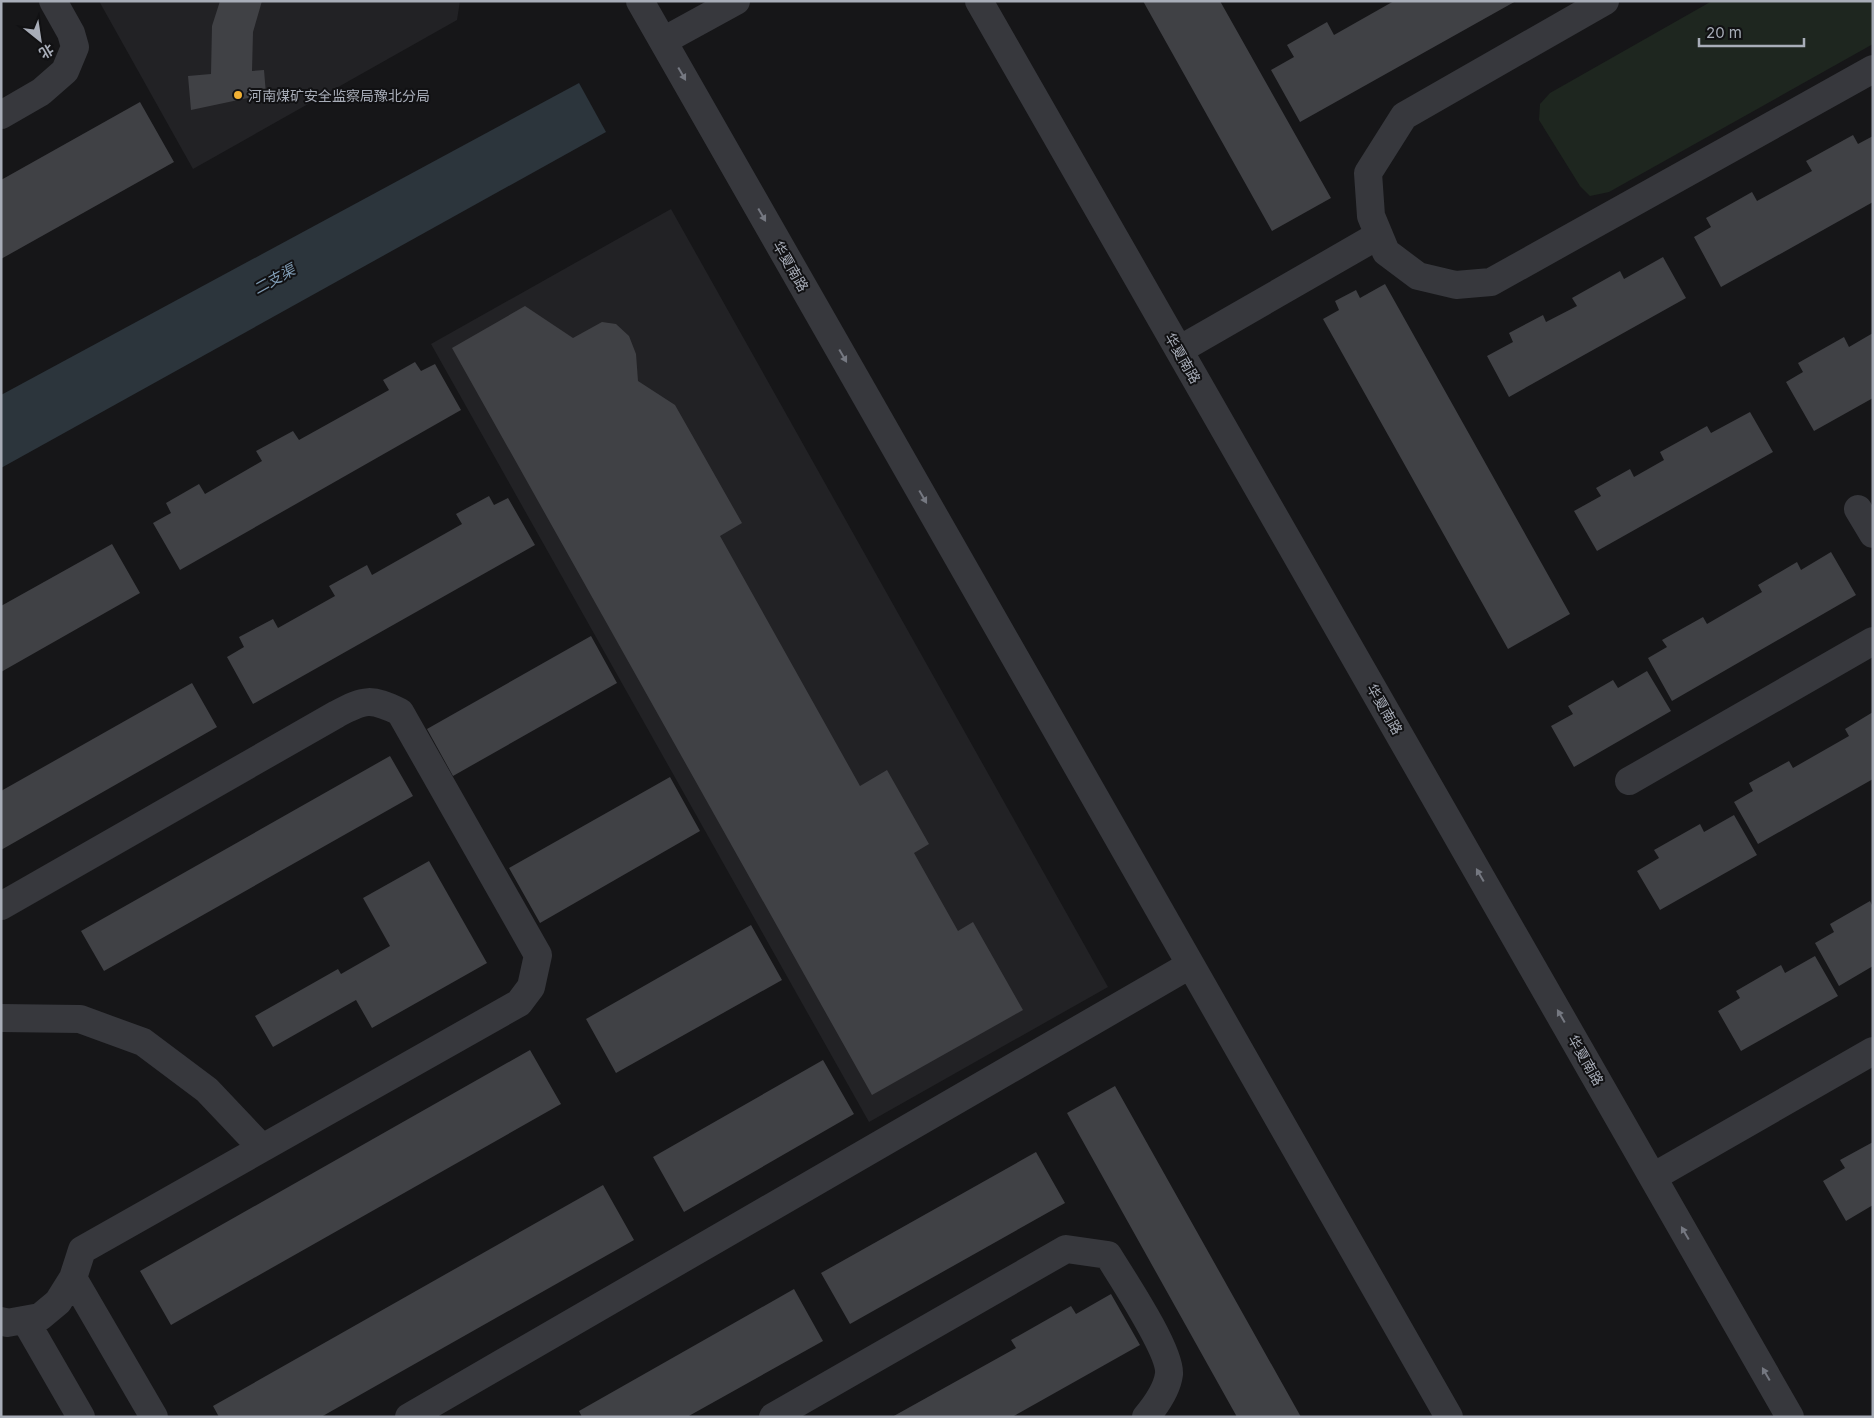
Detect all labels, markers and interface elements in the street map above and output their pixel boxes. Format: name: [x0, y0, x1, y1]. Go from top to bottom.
north arrow: [15, 15, 65, 65]
scale bar: [1699, 15, 1804, 47]
text: 20 m: [1706, 23, 1742, 42]
text: 北: [36, 41, 57, 63]
one-way arrow: [677, 67, 686, 81]
place label: 河南煤矿安全监察局豫北分局: [248, 87, 430, 104]
marker: 河南煤矿安全监察局豫北分局: [232, 89, 244, 101]
one-way arrow: [758, 208, 767, 222]
street label: 华夏南路: [770, 238, 812, 294]
water label: 二支渠: [250, 259, 300, 298]
street label: 华夏南路: [1162, 330, 1204, 386]
one-way arrow: [838, 350, 847, 363]
one-way arrow: [919, 491, 928, 504]
street label: 华夏南路: [1364, 681, 1406, 737]
one-way arrow: [1476, 868, 1484, 883]
one-way arrow: [1556, 1010, 1565, 1023]
street label: 华夏南路: [1565, 1032, 1607, 1088]
one-way arrow: [1681, 1226, 1689, 1241]
one-way arrow: [1761, 1368, 1770, 1381]

